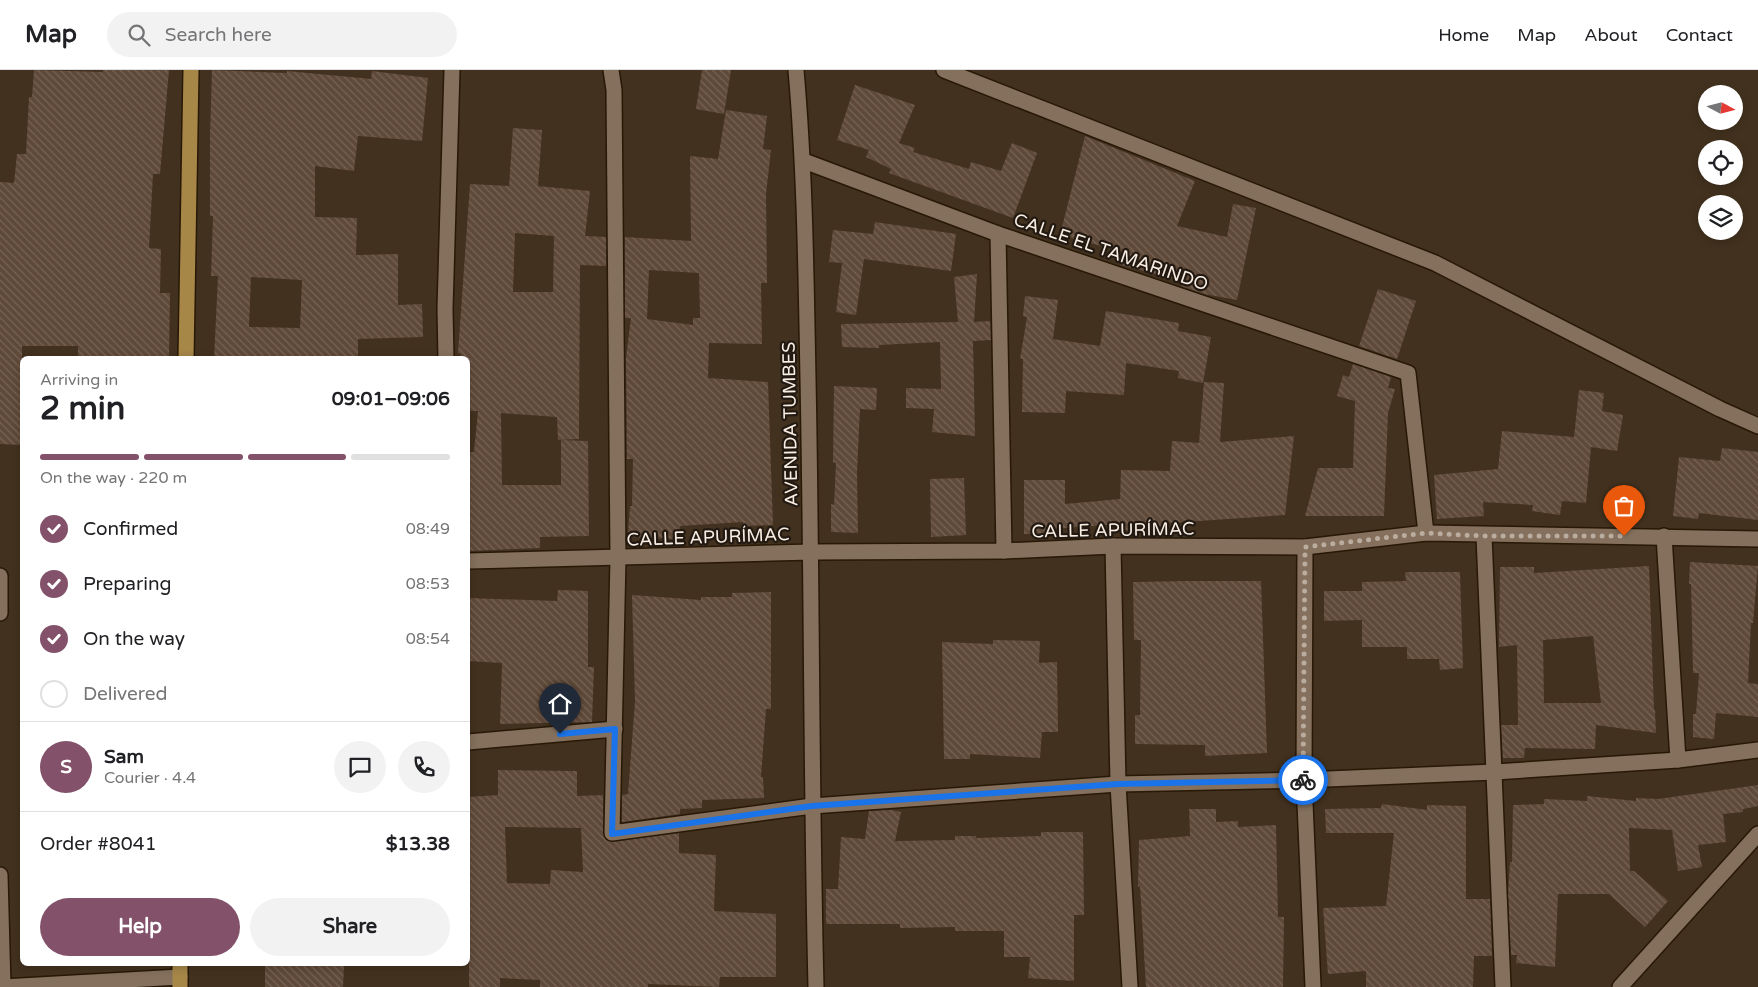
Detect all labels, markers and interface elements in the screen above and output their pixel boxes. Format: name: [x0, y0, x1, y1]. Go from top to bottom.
search box: [107, 12, 457, 57]
text: Map: [25, 20, 77, 49]
icon: search: [125, 21, 153, 49]
text: Search here: [165, 24, 272, 46]
text: Home: [1438, 24, 1489, 46]
text: Map: [1517, 24, 1556, 46]
text: About: [1584, 24, 1638, 46]
text: Contact: [1666, 24, 1733, 46]
north arrow: [1698, 85, 1742, 130]
map controls: [1698, 85, 1743, 240]
button: locate: [1698, 140, 1743, 185]
button: layers: [1698, 195, 1743, 240]
street label: CALLE EL TAMARINDO: [1011, 208, 1211, 296]
street label: AVENIDA TUMBES: [778, 342, 802, 506]
text: Arriving in: [40, 370, 118, 390]
text: 09:01–09:06: [332, 388, 450, 410]
text: 2 min: [40, 390, 125, 428]
text: On the way · 220 m: [40, 468, 187, 488]
pin: [1603, 485, 1645, 536]
icon: bag: [1610, 492, 1638, 520]
icon: check: [40, 515, 68, 543]
text: Confirmed: [83, 518, 178, 540]
street label: CALLE APURÍMAC: [1031, 518, 1195, 542]
text: 08:49: [406, 519, 450, 539]
street label: CALLE APURÍMAC: [626, 523, 790, 551]
icon: check: [40, 570, 68, 598]
text: Preparing: [83, 573, 172, 595]
text: 08:53: [406, 574, 450, 594]
icon: check: [40, 625, 68, 653]
text: On the way: [83, 628, 185, 650]
text: 08:54: [406, 629, 450, 649]
text: Delivered: [83, 683, 168, 705]
pin: [539, 683, 581, 734]
icon: home: [546, 690, 574, 718]
button: chat: [334, 741, 386, 793]
button: phone: [398, 741, 450, 793]
text: Sam: [104, 746, 144, 768]
courier: [1278, 755, 1328, 805]
text: S: [60, 756, 72, 778]
icon: bike: [1289, 766, 1317, 794]
text: Courier · 4.4: [104, 768, 196, 788]
text: Order #8041: [40, 833, 157, 855]
text: $13.38: [386, 833, 450, 855]
button: Help: [40, 898, 240, 956]
button: Share: [250, 898, 450, 956]

